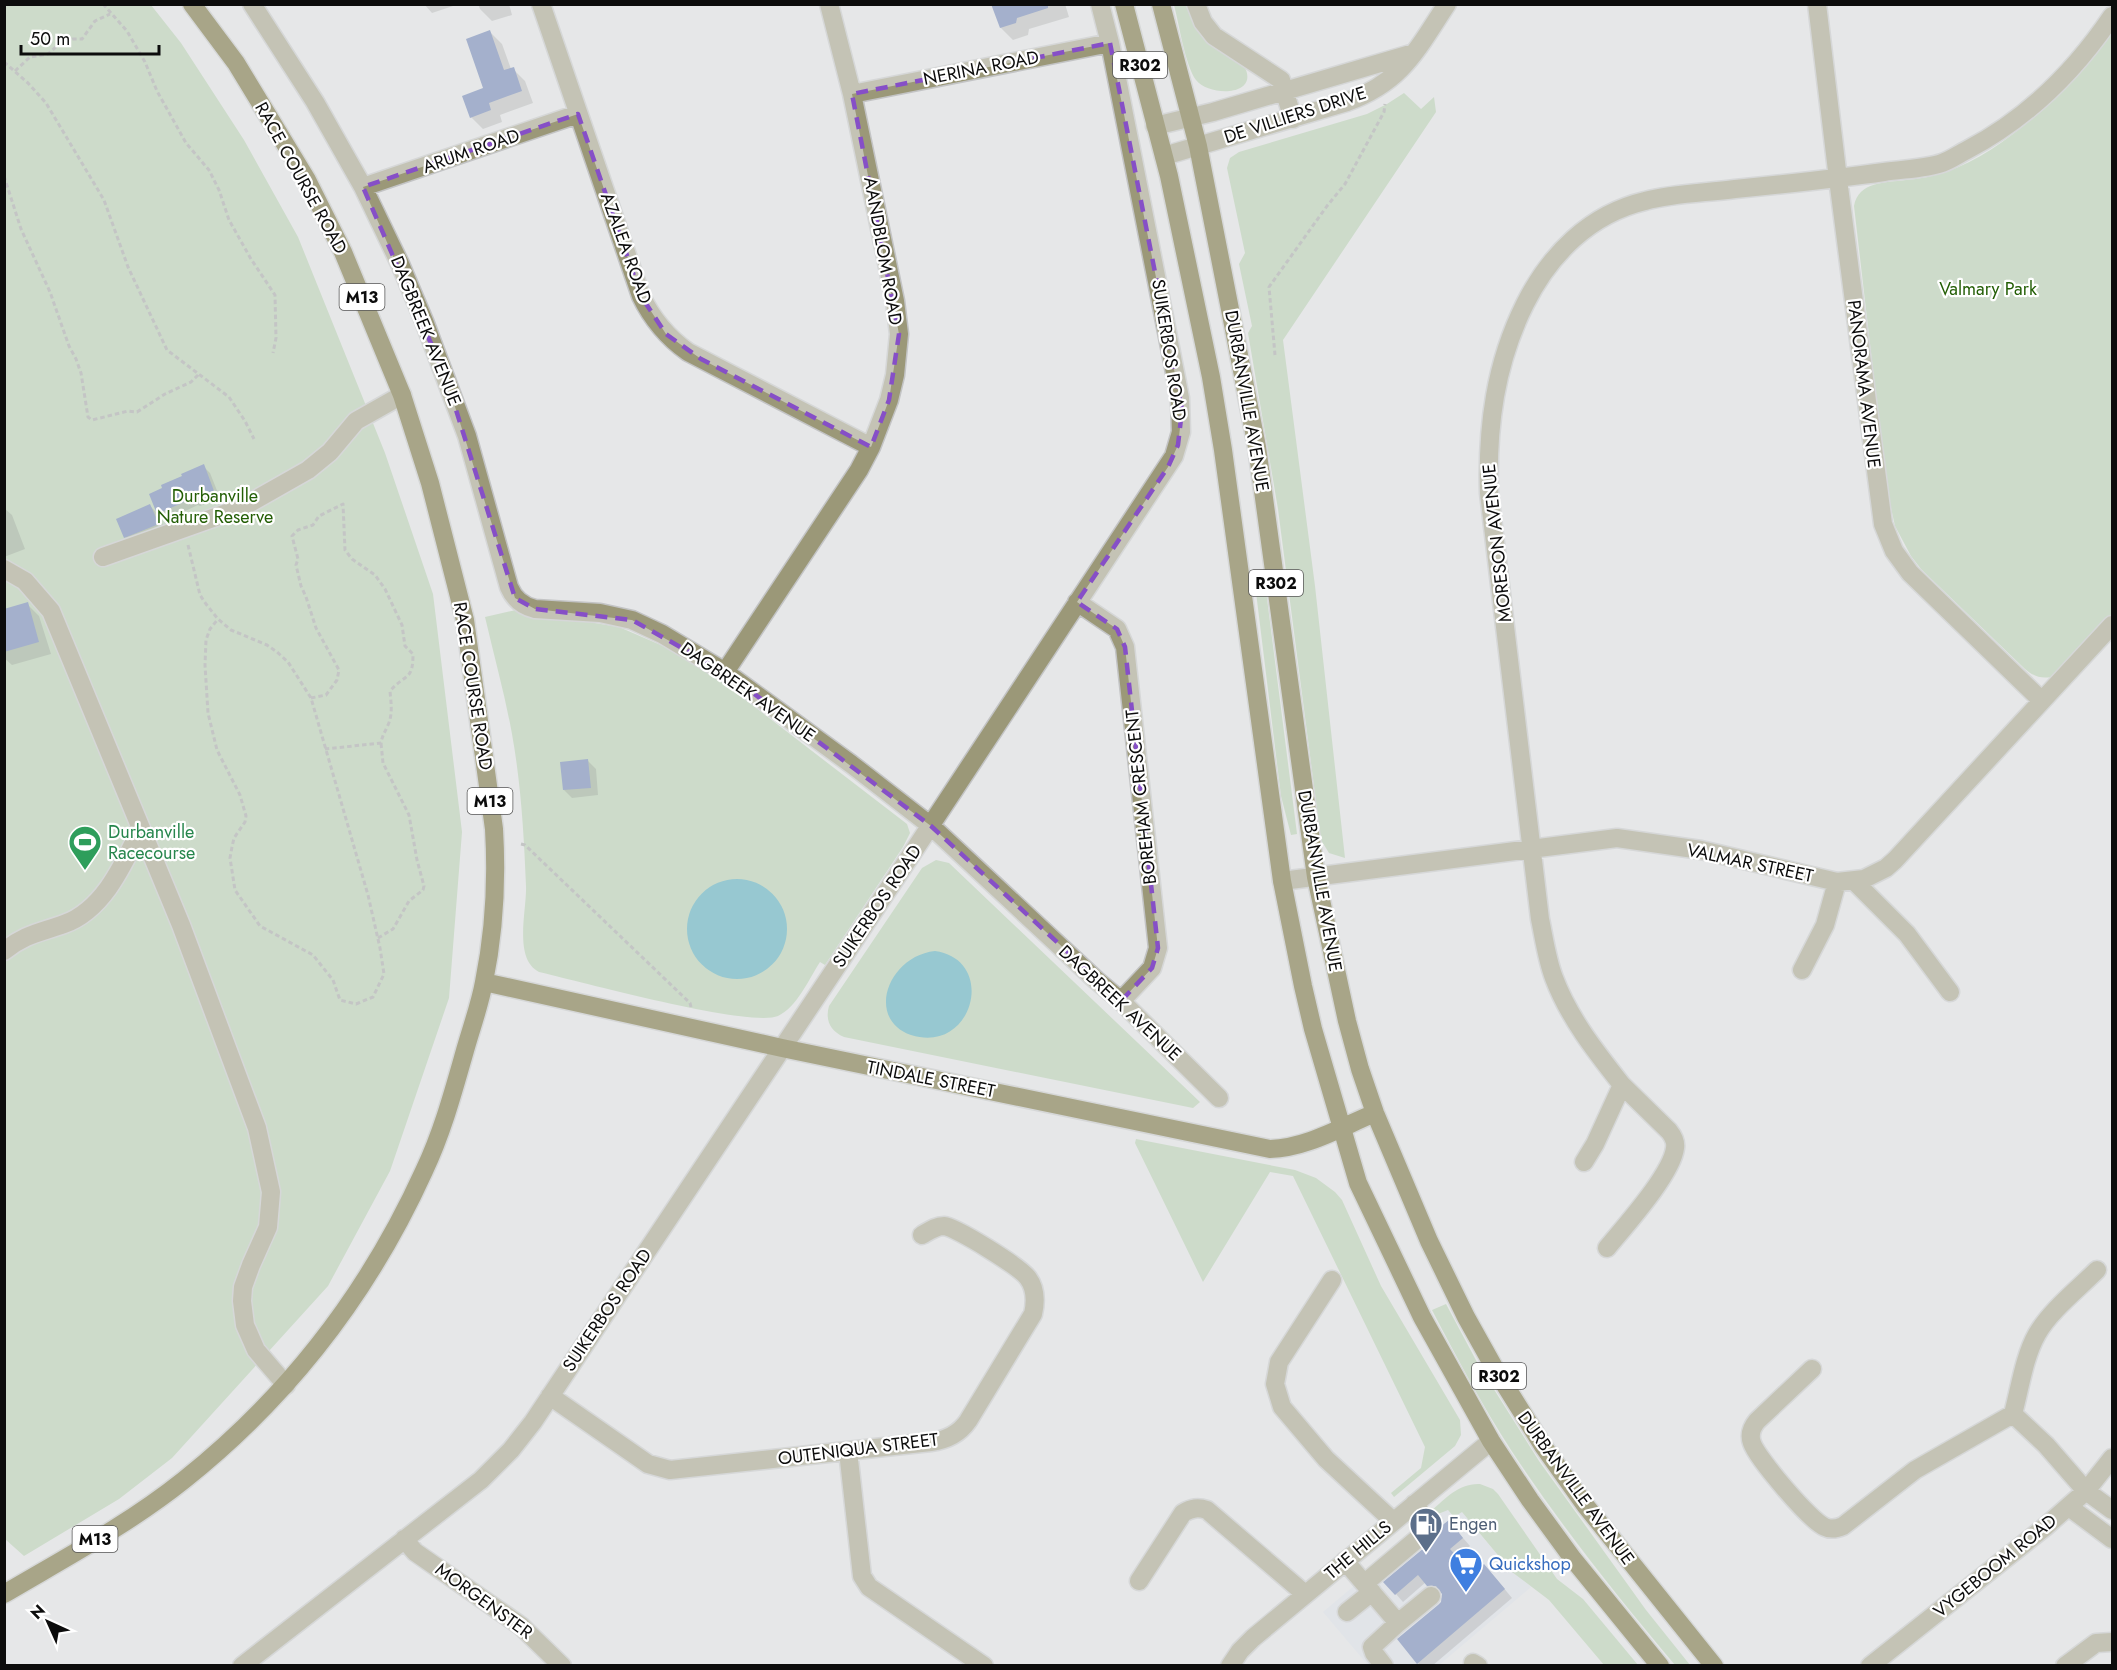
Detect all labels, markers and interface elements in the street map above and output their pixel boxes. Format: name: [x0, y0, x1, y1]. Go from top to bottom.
scale bar: [21, 18, 159, 56]
text: 50 m: [30, 26, 70, 52]
street label: NERINA ROAD: [921, 44, 1041, 92]
road number: R302: [1113, 52, 1167, 78]
street label: DE VILLIERS DRIVE: [1221, 80, 1369, 150]
street label: RACE COURSE ROAD: [248, 97, 354, 259]
street label: ARUM ROAD: [419, 122, 523, 180]
street label: AANDBLOM ROAD: [857, 175, 909, 327]
street label: AZALEA ROAD: [594, 189, 658, 307]
street label: DAGBREEK AVENUE: [384, 252, 468, 410]
park label: Valmary Park: [1939, 276, 2037, 302]
street label: SUIKERBOS ROAD: [1145, 277, 1193, 423]
road number: M13: [340, 284, 385, 310]
street label: PANORAMA AVENUE: [1841, 298, 1887, 470]
street label: DURBANVILLE AVENUE: [1218, 308, 1276, 494]
street label: MORESON AVENUE: [1476, 462, 1518, 624]
park label: Durbanville Nature Reserve: [157, 483, 273, 530]
road number: R302: [1249, 570, 1303, 596]
street label: RACE COURSE ROAD: [447, 600, 499, 772]
street label: DAGBREEK AVENUE: [675, 636, 821, 748]
street label: BOREHAM CRESCENT: [1119, 708, 1163, 886]
road number: M13: [468, 788, 512, 814]
street label: DURBANVILLE AVENUE: [1291, 788, 1349, 974]
place label: Durbanville Racecourse: [108, 819, 195, 866]
sports icon: Durbanville Racecourse: [67, 824, 103, 871]
street label: VALMAR STREET: [1684, 837, 1816, 889]
street label: SUIKERBOS ROAD: [826, 839, 928, 973]
street label: DAGBREEK AVENUE: [1053, 939, 1187, 1067]
street label: TINDALE STREET: [865, 1054, 998, 1104]
street label: SUIKERBOS ROAD: [556, 1243, 658, 1377]
road number: R302: [1472, 1363, 1526, 1389]
street label: DURBANVILLE AVENUE: [1511, 1406, 1641, 1570]
street label: OUTENIQUA STREET: [776, 1426, 940, 1472]
fuel station icon: Engen: [1408, 1506, 1444, 1553]
street label: VYGEBOOM ROAD: [1928, 1508, 2062, 1624]
place label: Engen: [1449, 1511, 1497, 1537]
street label: THE HILLS: [1319, 1514, 1397, 1586]
road number: M13: [72, 1526, 118, 1552]
supermarket icon: Quickshop: [1448, 1546, 1484, 1593]
place label: Quickshop: [1489, 1551, 1571, 1577]
street label: MORGENSTER: [430, 1557, 538, 1645]
north arrow: [18, 1592, 78, 1652]
text: N: [25, 1599, 50, 1624]

